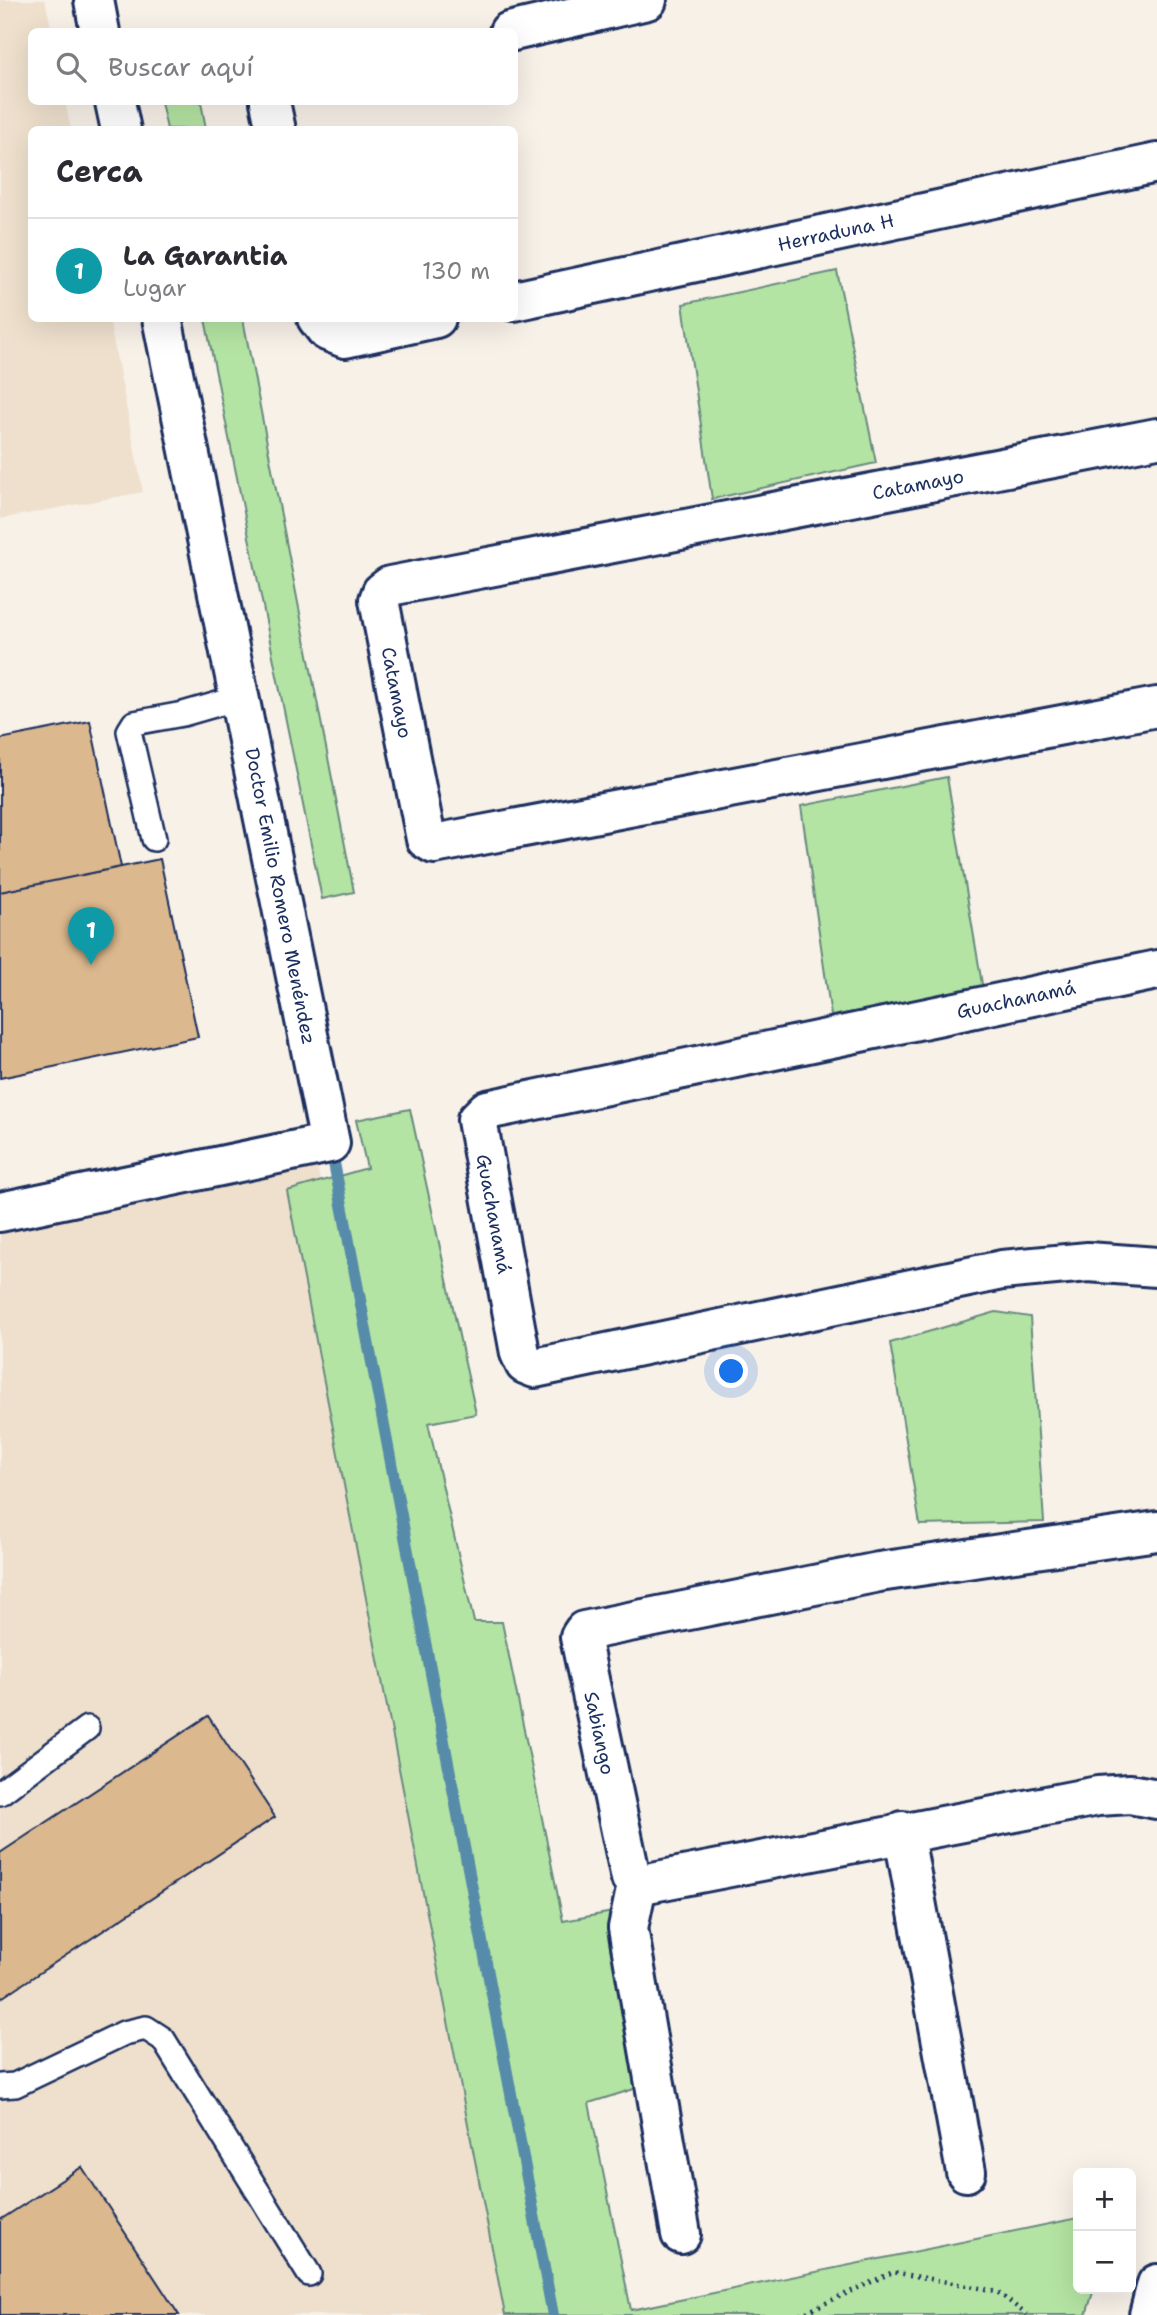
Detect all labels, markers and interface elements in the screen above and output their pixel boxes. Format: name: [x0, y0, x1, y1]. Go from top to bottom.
search box: [28, 28, 518, 105]
icon: search: [52, 48, 90, 86]
text: Buscar aquí: [108, 49, 254, 84]
text: Cerca: [56, 151, 143, 192]
street label: Herraduna H: [775, 208, 896, 257]
text: La Garantia: [123, 238, 287, 273]
text: 1: [74, 256, 84, 286]
text: 130 m: [422, 256, 490, 286]
text: Lugar: [123, 273, 187, 303]
street label: Catamayo: [870, 463, 966, 506]
street label: Catamayo: [375, 645, 418, 741]
street label: Doctor Emilio Romero Menéndez: [239, 746, 322, 1047]
pin: 1: [68, 907, 114, 965]
street label: Guachanamá: [954, 975, 1078, 1024]
street label: Guachanamá: [471, 1152, 517, 1276]
your location: [714, 1354, 748, 1388]
street label: Sabiango: [579, 1689, 621, 1777]
map controls: [1073, 2168, 1136, 2294]
button: +: [1073, 2168, 1136, 2231]
button: −: [1073, 2231, 1136, 2294]

